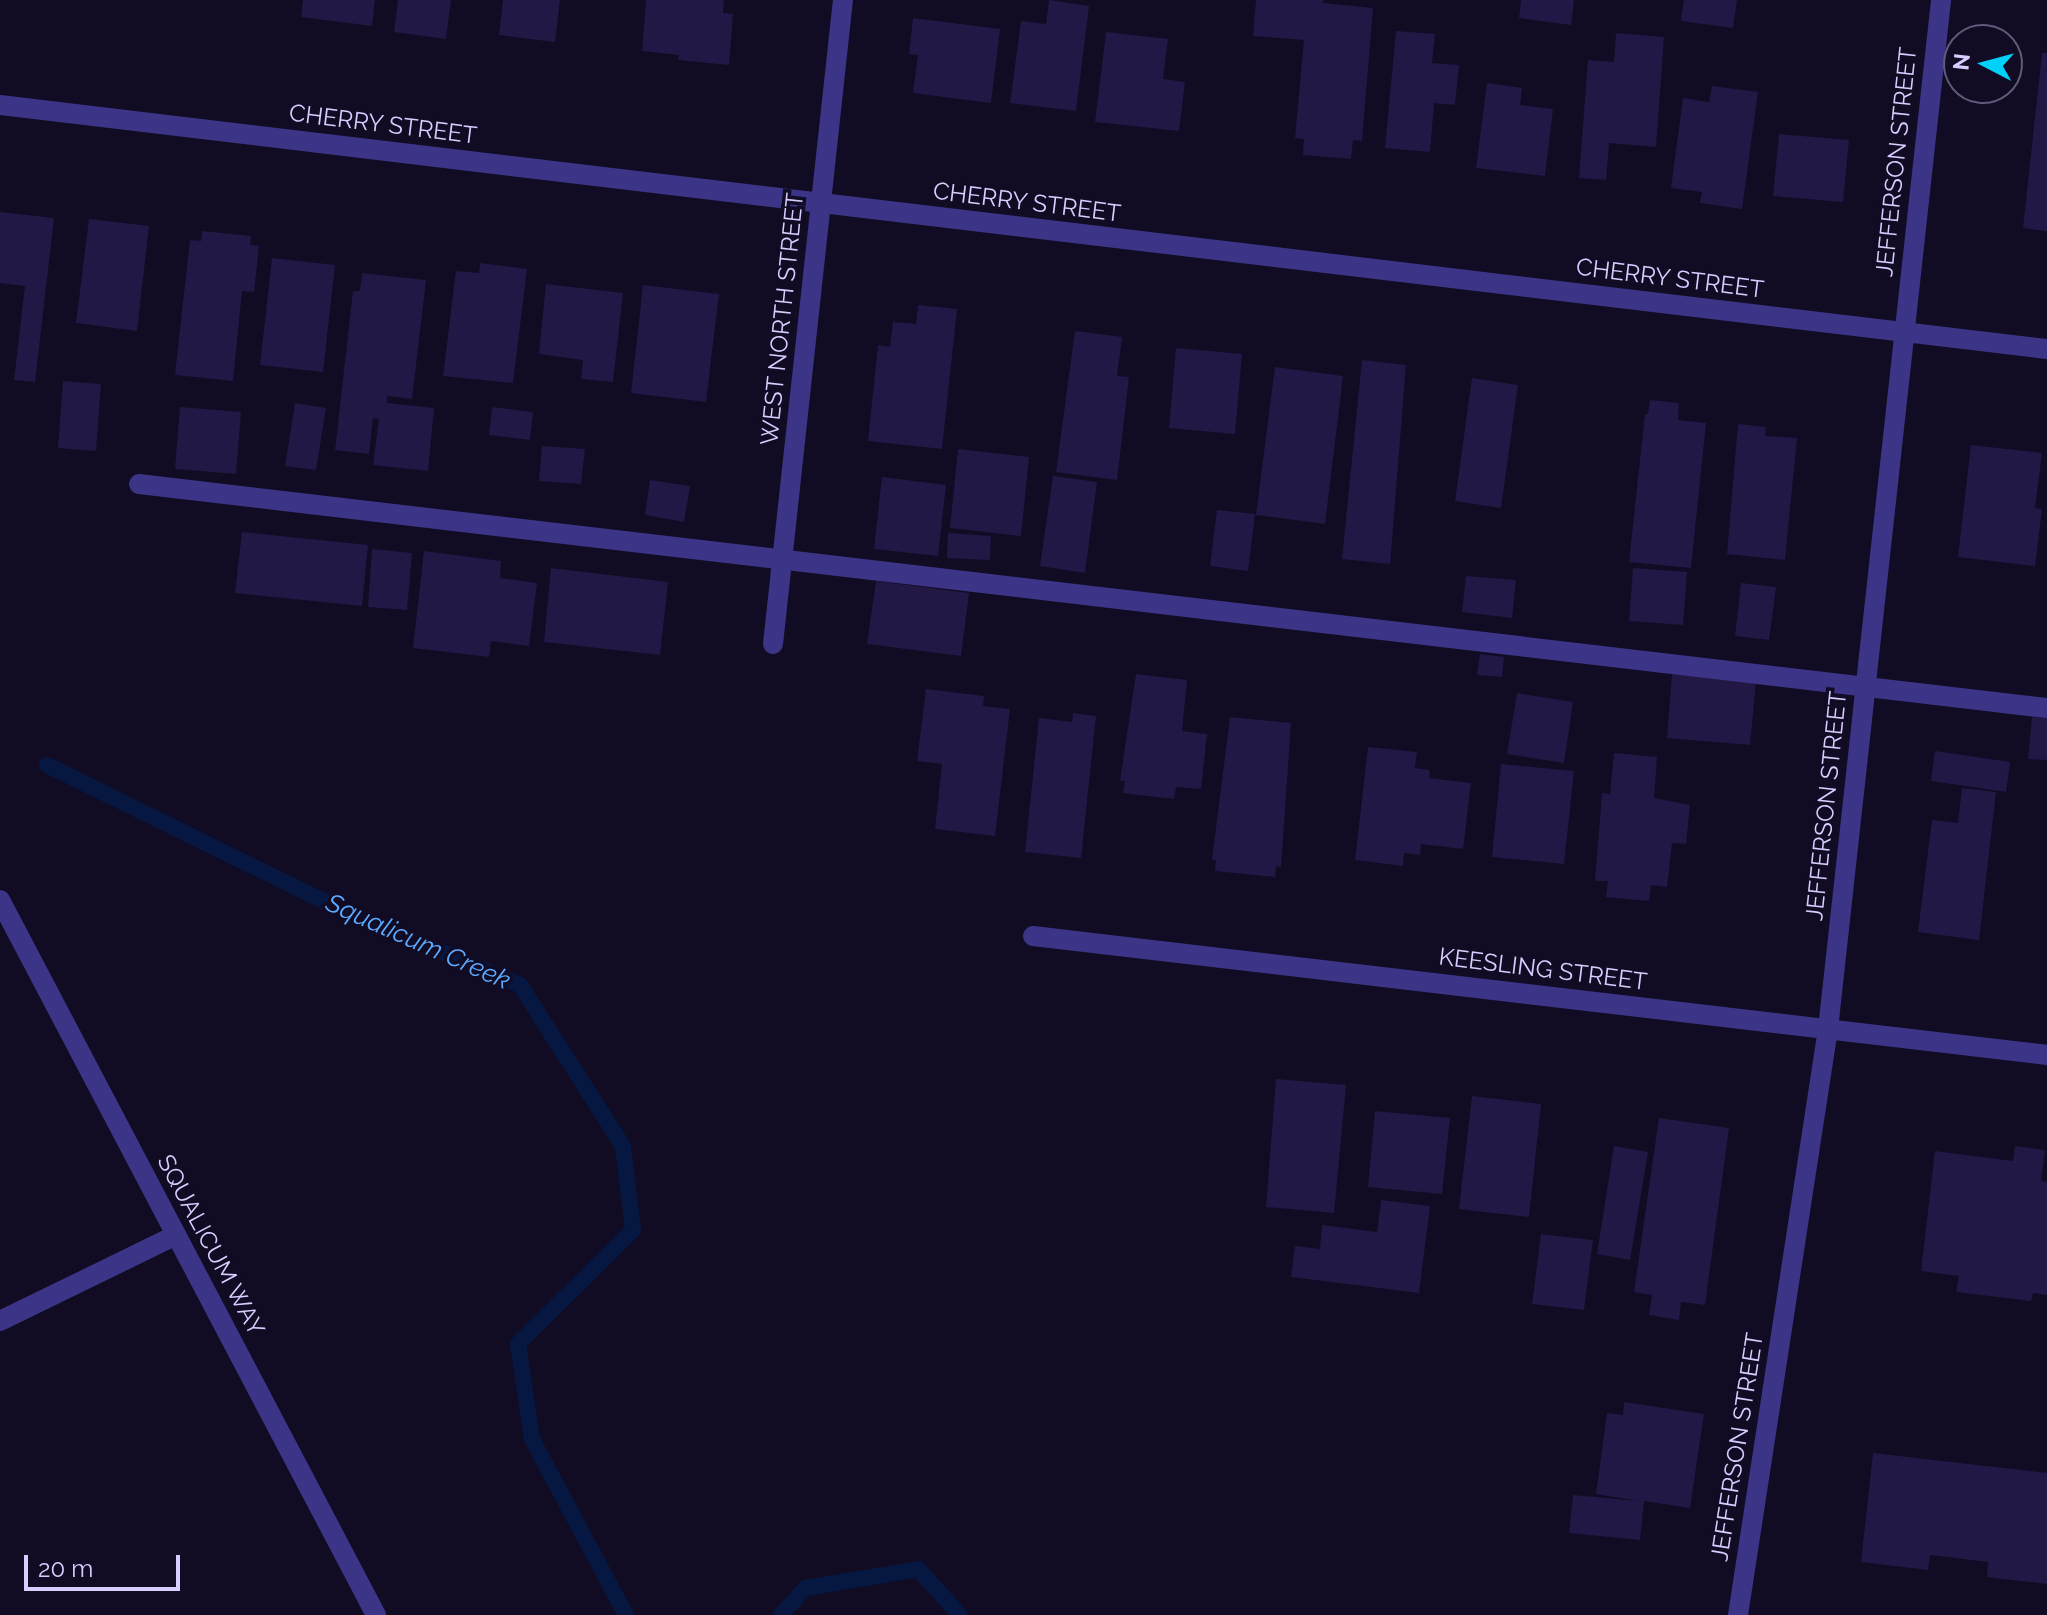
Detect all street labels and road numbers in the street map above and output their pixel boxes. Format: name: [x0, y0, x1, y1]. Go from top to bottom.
street label: JEFFERSON STREET: [1870, 46, 1922, 278]
street label: CHERRY STREET: [287, 98, 479, 150]
street label: CHERRY STREET: [931, 176, 1123, 228]
street label: WEST NORTH STREET: [754, 191, 810, 447]
street label: CHERRY STREET: [1574, 252, 1766, 304]
street label: JEFFERSON STREET: [1800, 690, 1852, 922]
street label: KEESLING STREET: [1437, 942, 1649, 996]
street label: SQUALICUM WAY: [151, 1149, 271, 1341]
street label: JEFFERSON STREET: [1705, 1331, 1769, 1563]

